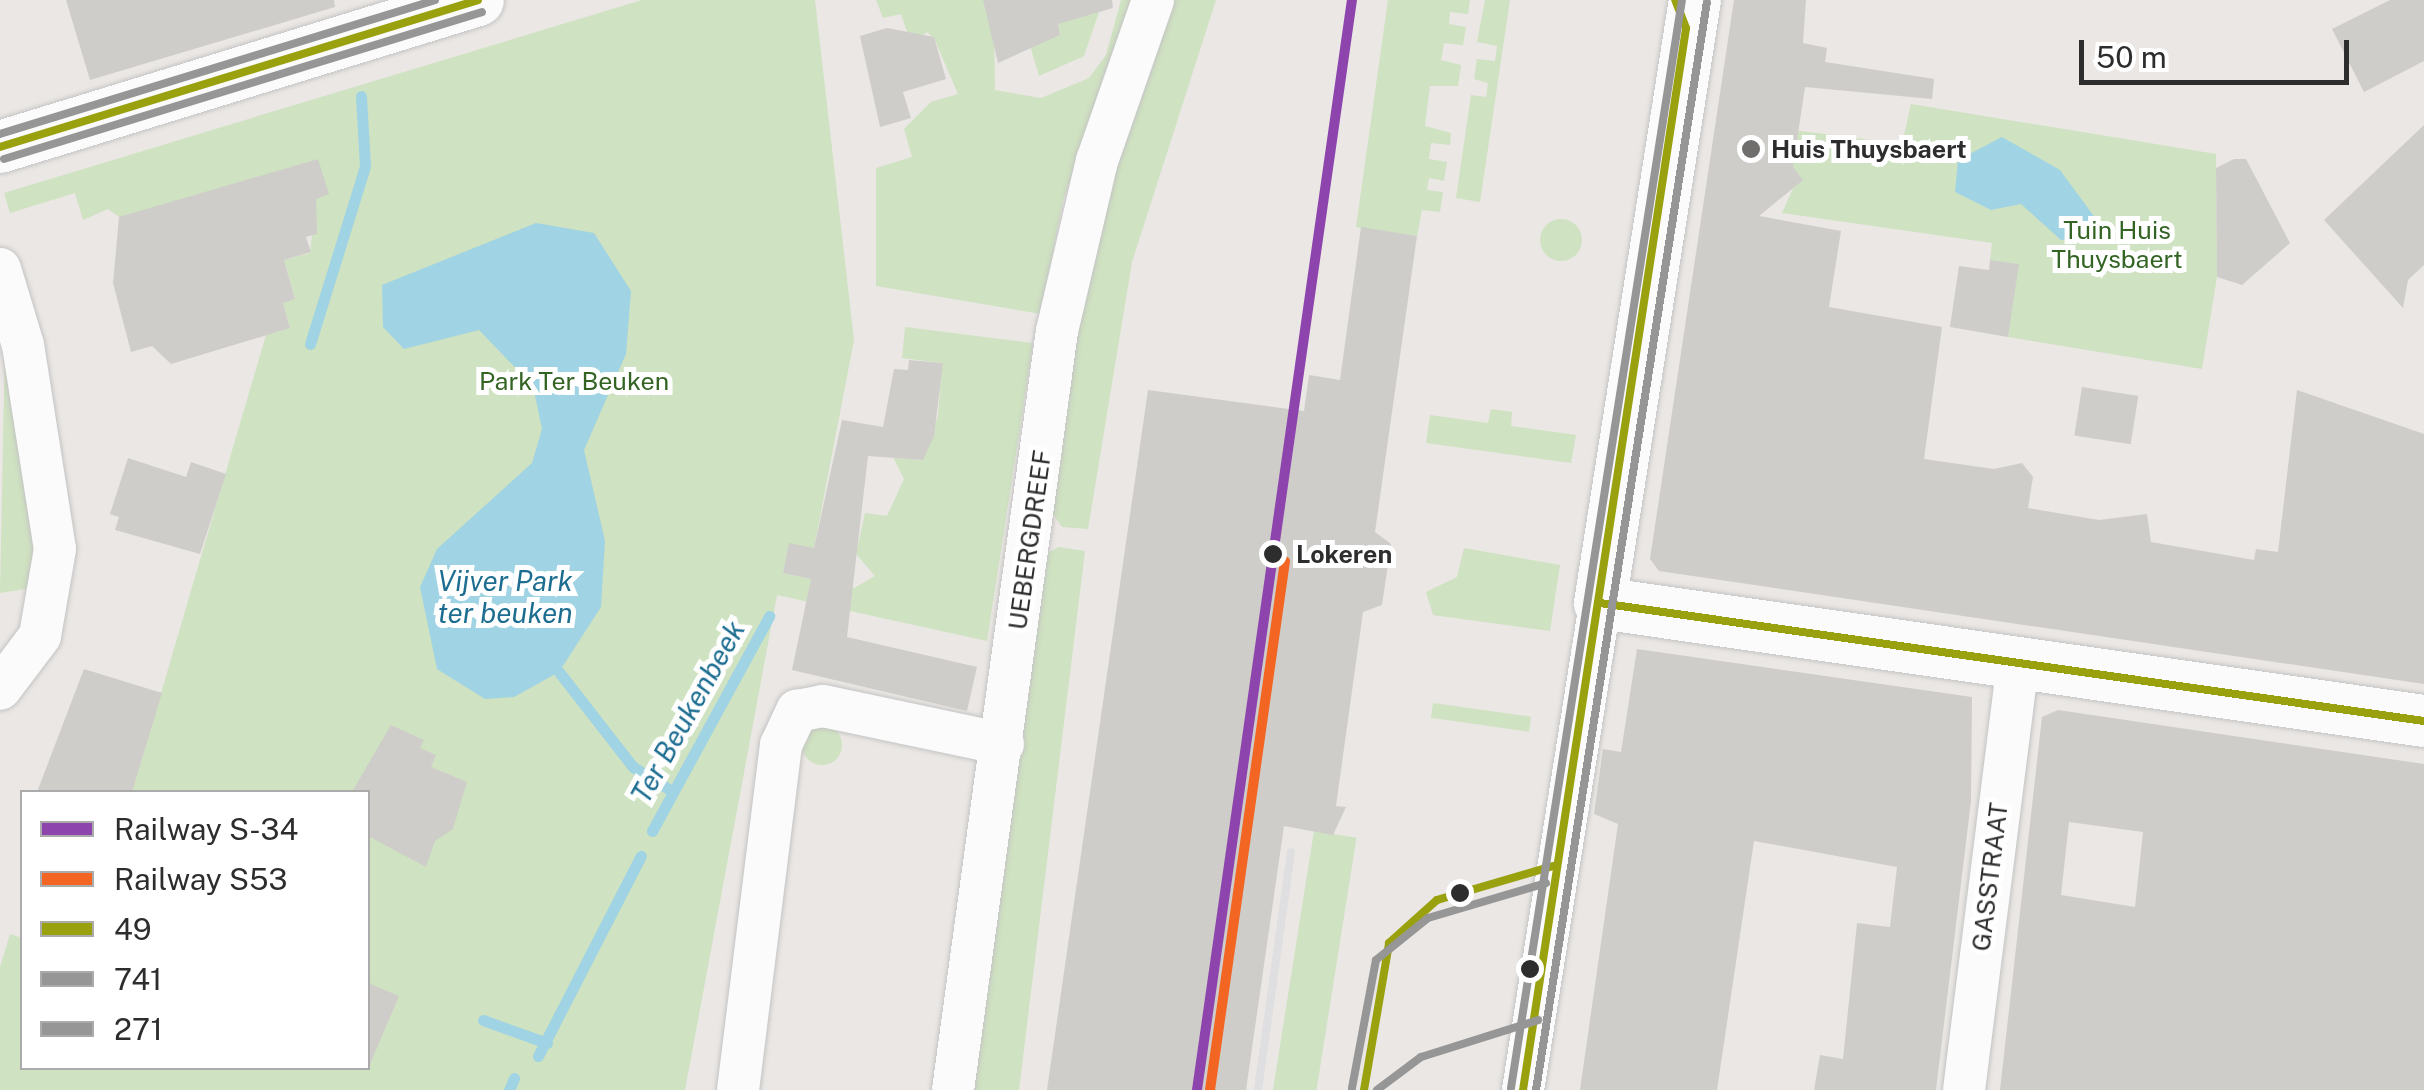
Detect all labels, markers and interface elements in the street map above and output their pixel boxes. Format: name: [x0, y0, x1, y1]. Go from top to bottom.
scale bar: [2084, 20, 2354, 82]
text: 50 m: [2096, 39, 2167, 75]
place label: Huis Thuysbaert: [1771, 134, 1967, 164]
marker: Huis Thuysbaert: [1740, 138, 1762, 160]
park label: Tuin Huis Thuysbaert: [2051, 216, 2183, 275]
park label: Park Ter Beuken: [479, 366, 669, 396]
street label: UEBERGDREEF: [1003, 448, 1057, 632]
place label: Lokeren: [1296, 539, 1392, 569]
marker: Lokeren: [1260, 541, 1286, 567]
water label: Vijver Park ter beuken: [437, 564, 573, 630]
water label: Ter Beukenbeek: [624, 615, 752, 809]
legend: [20, 790, 370, 1070]
street label: GASSTRAAT: [1966, 801, 2014, 953]
text: Railway S-34: [114, 811, 298, 847]
text: Railway S53: [114, 861, 287, 897]
unlabelled marker: [1450, 883, 1470, 903]
text: 49: [114, 911, 152, 947]
unlabelled marker: [1520, 959, 1540, 979]
text: 741: [114, 961, 162, 997]
text: 271: [114, 1011, 163, 1047]

